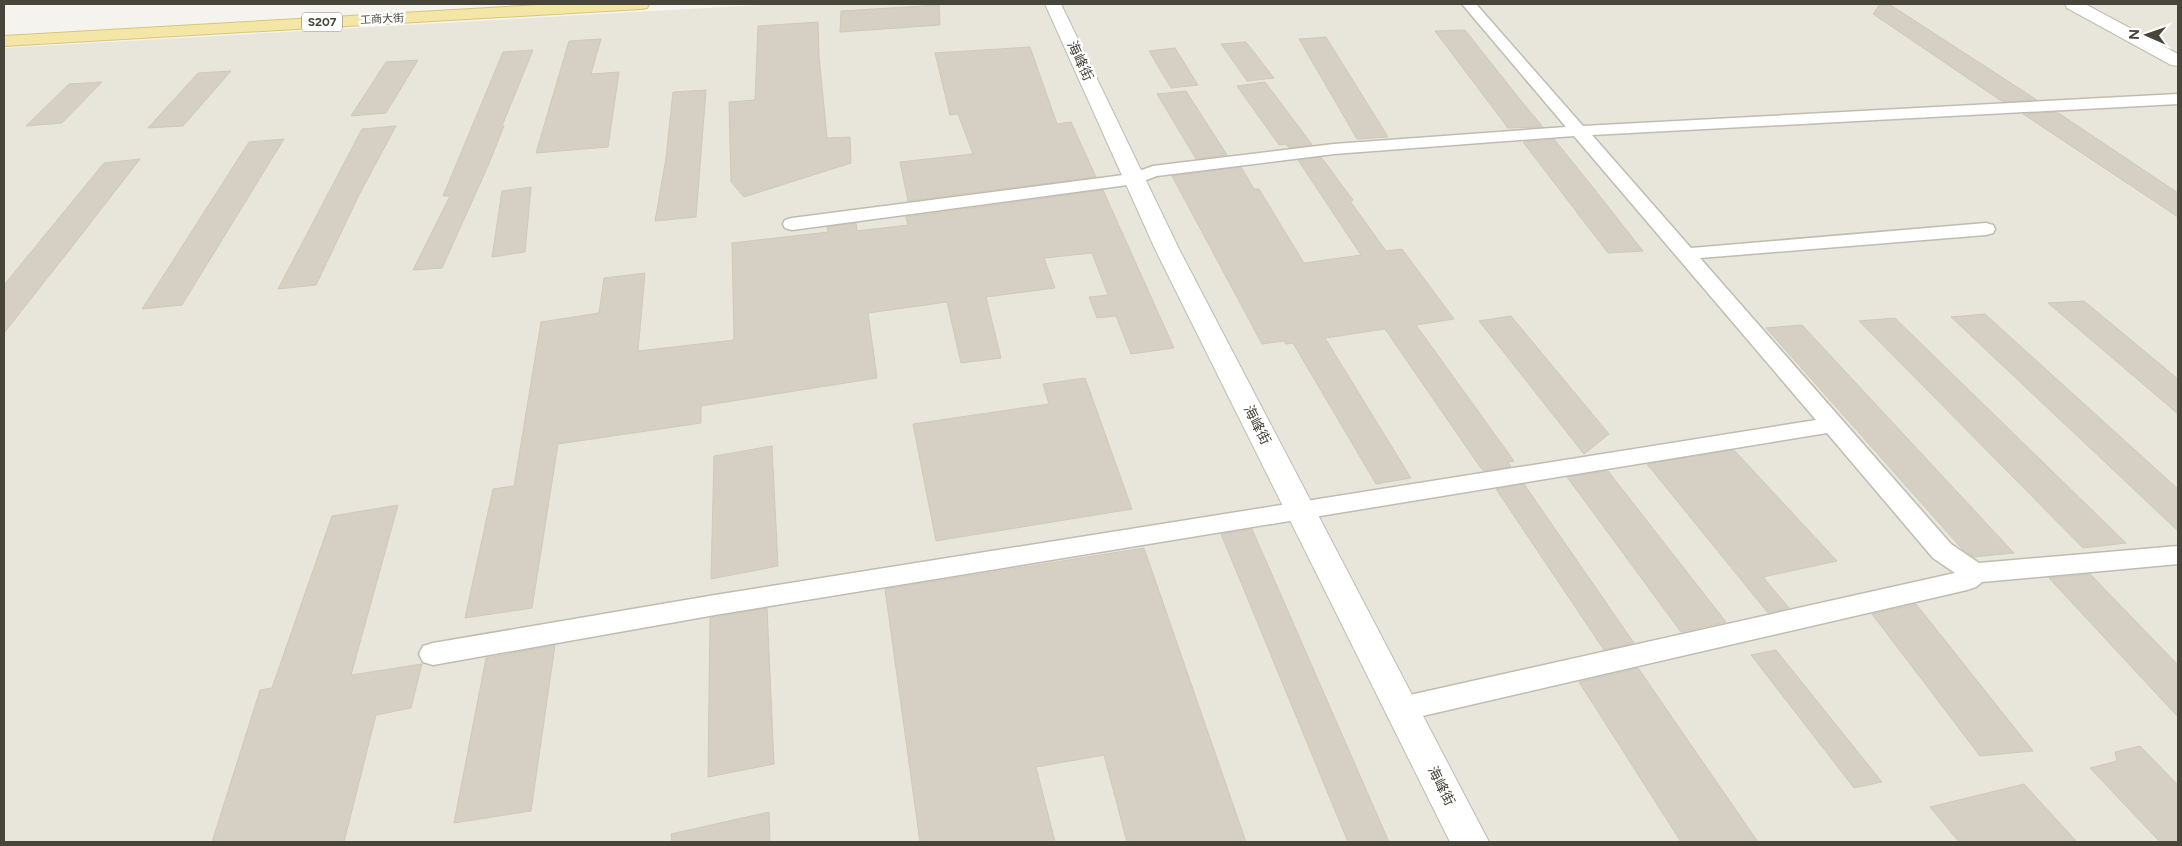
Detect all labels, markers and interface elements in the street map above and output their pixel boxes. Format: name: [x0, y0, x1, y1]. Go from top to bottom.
north arrow: [2122, 10, 2172, 60]
street label: 工商大街: [360, 11, 404, 27]
road number: S207: [302, 13, 342, 32]
text: N: [2126, 29, 2143, 40]
street label: 海峰街: [1063, 38, 1097, 84]
street label: 海峰街: [1240, 402, 1274, 448]
street label: 海峰街: [1424, 763, 1458, 809]

